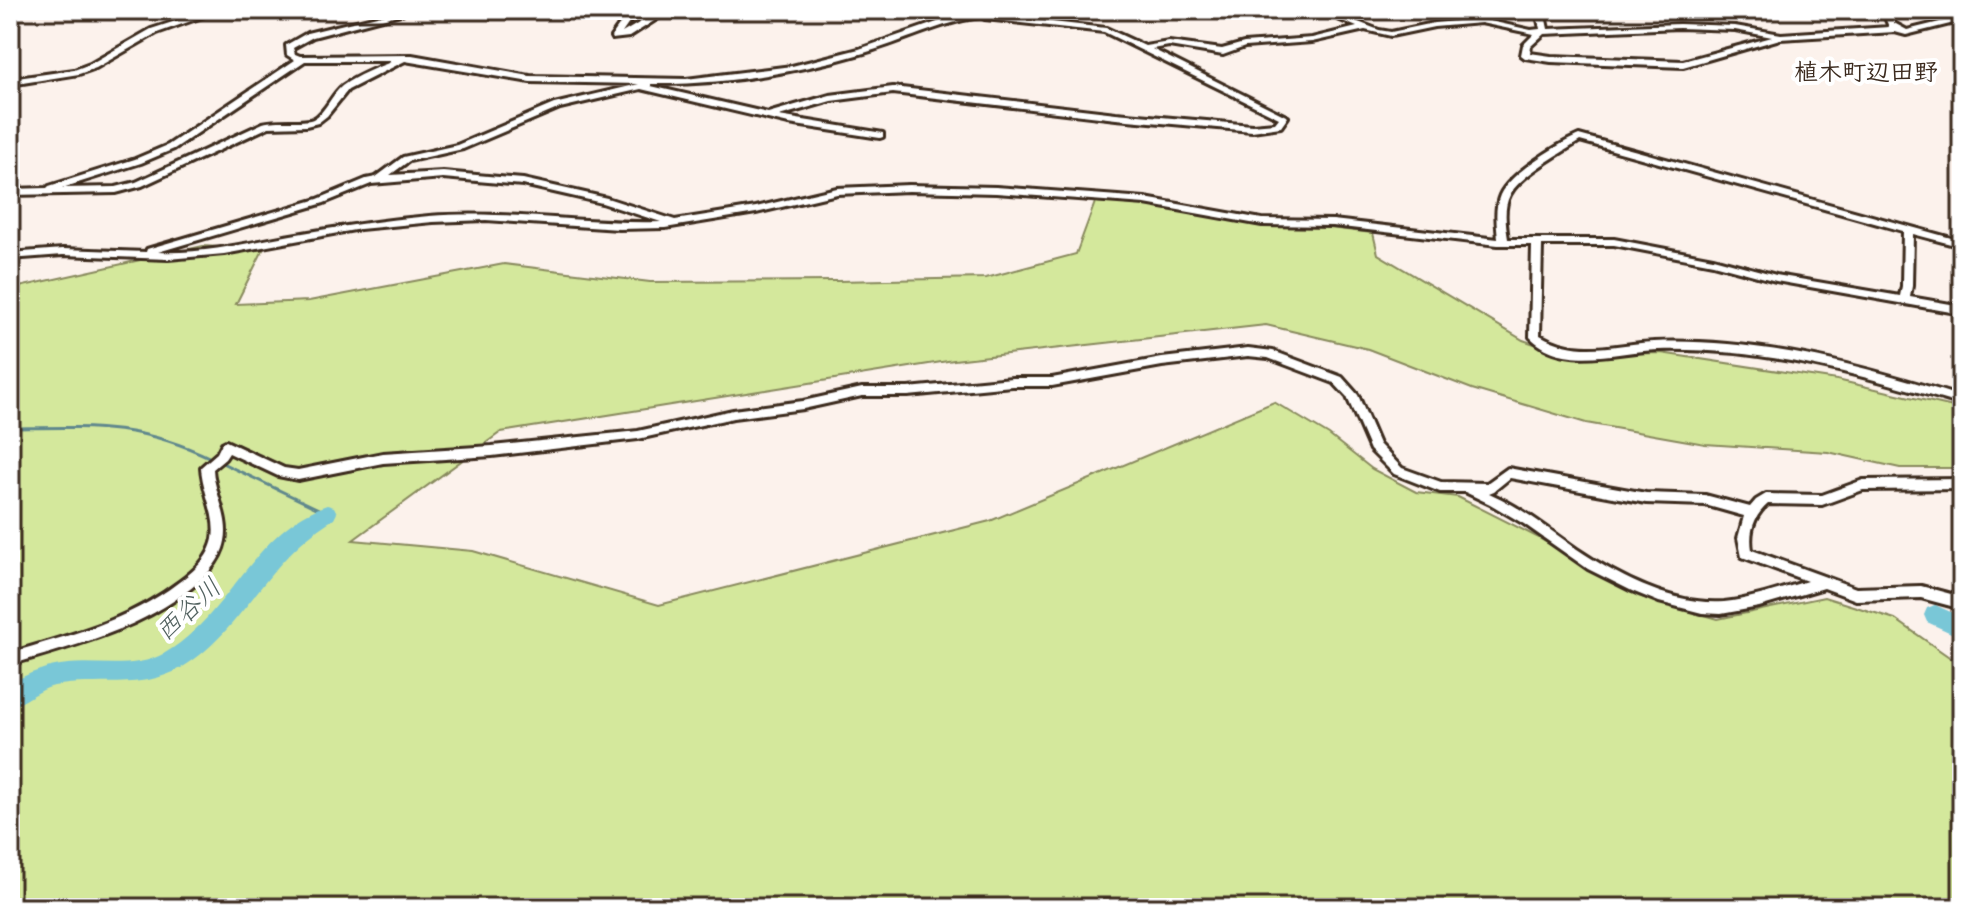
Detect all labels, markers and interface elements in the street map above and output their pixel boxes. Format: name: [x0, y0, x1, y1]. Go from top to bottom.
district label: 植木町辺田野: [1794, 60, 1938, 90]
water label: 西谷川: [152, 574, 230, 650]

